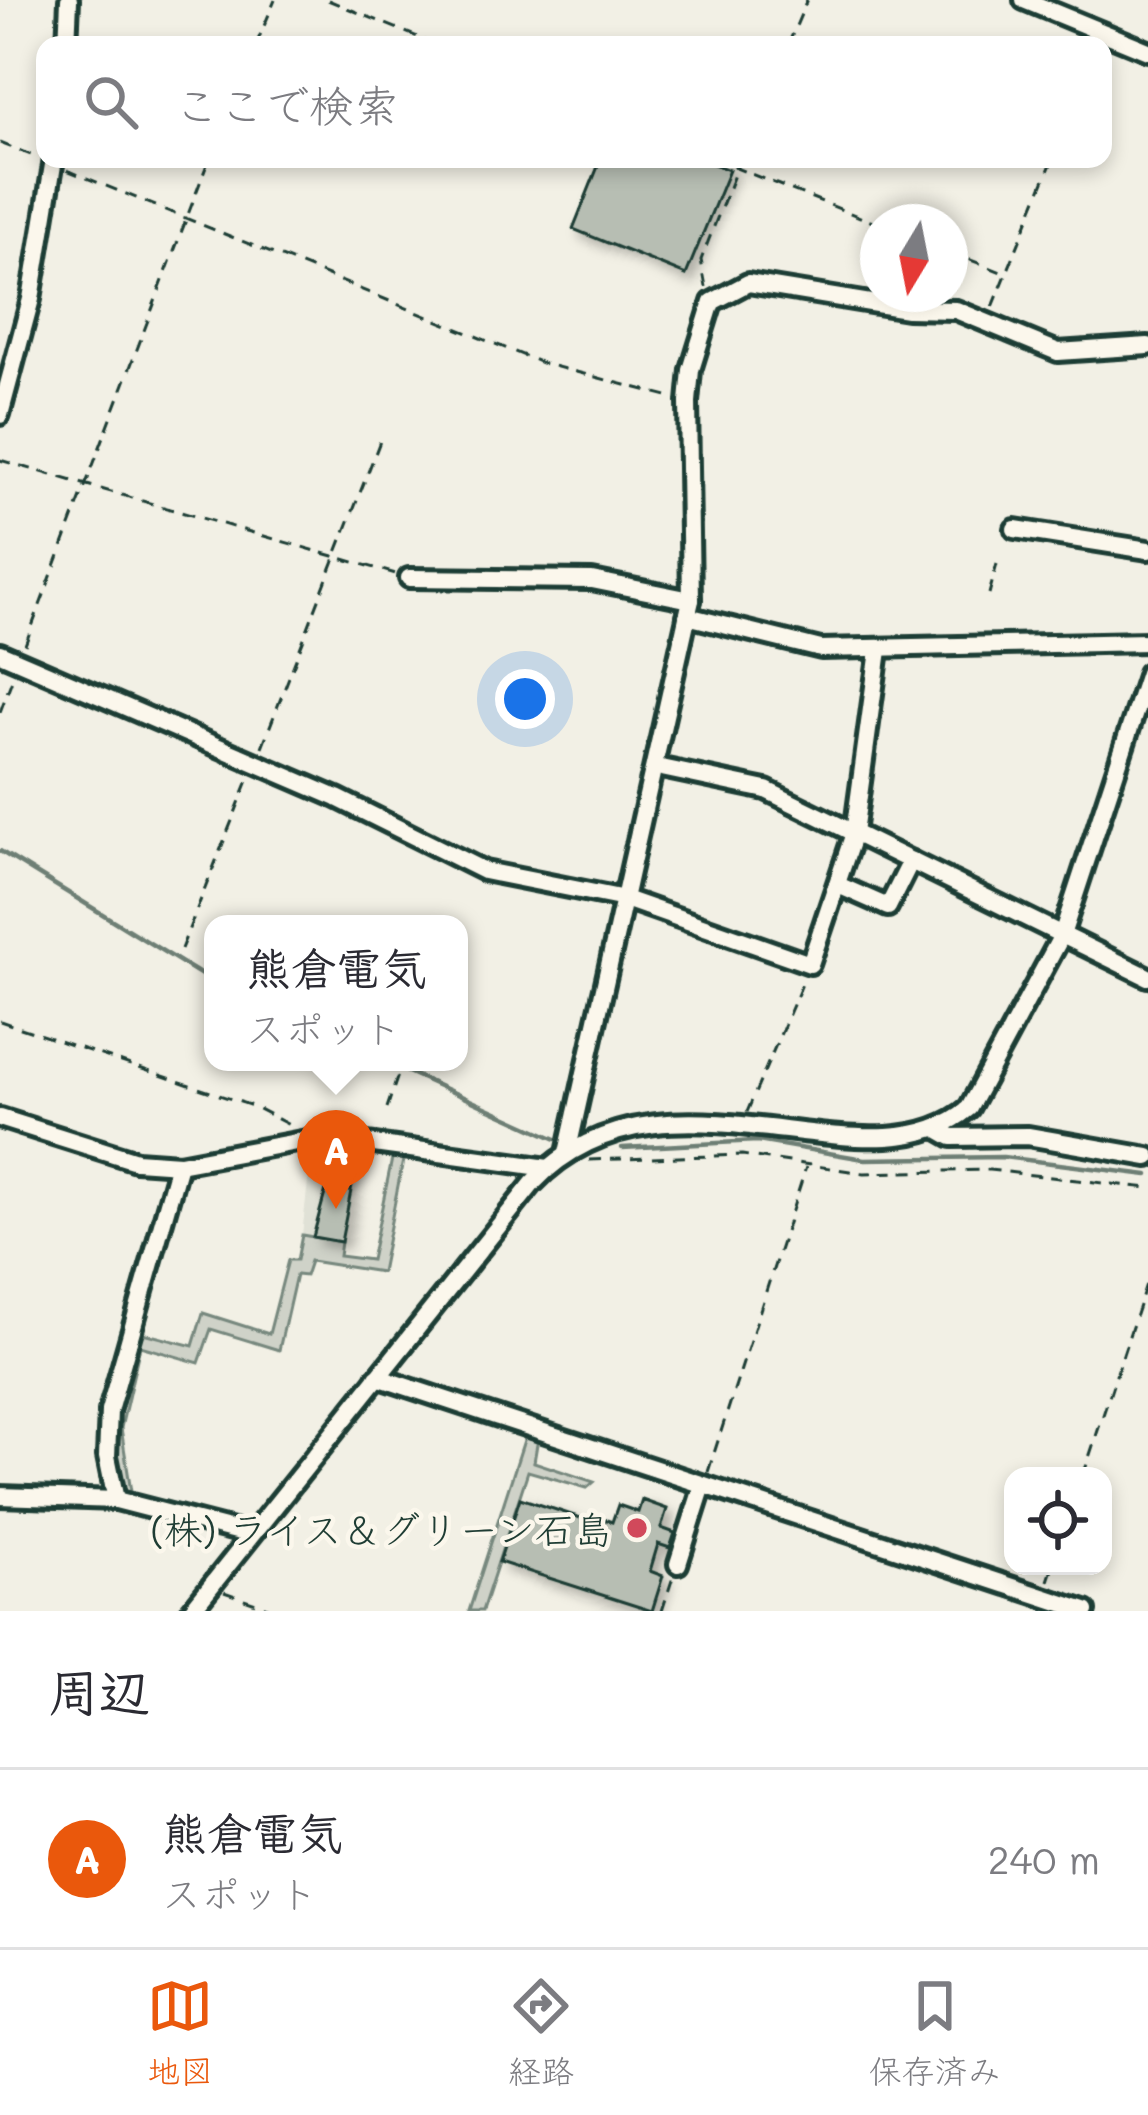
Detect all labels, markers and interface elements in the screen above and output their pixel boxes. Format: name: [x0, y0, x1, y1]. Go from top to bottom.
search box: [36, 36, 1112, 168]
icon: search: [78, 69, 144, 135]
text: ここで検索: [174, 75, 399, 133]
north arrow: [860, 204, 968, 312]
your location: [495, 669, 555, 729]
popup: [204, 915, 468, 1071]
text: 熊倉電気: [246, 938, 426, 996]
text: スポット: [246, 1002, 402, 1053]
pin: A: [297, 1110, 375, 1209]
map controls: [1004, 1467, 1112, 1575]
button: locate: [1004, 1467, 1112, 1575]
place label: (株) ライス＆グリーン石島: [150, 1503, 613, 1554]
marker: (株) ライス＆グリーン石島: [624, 1515, 650, 1541]
text: 周辺: [48, 1657, 150, 1724]
text: 熊倉電気: [162, 1803, 342, 1861]
text: A: [73, 1833, 101, 1884]
text: 240 m: [988, 1833, 1100, 1884]
text: スポット: [162, 1867, 318, 1918]
tab: 地図: [147, 1973, 213, 2093]
tab: 経路: [508, 1973, 574, 2093]
tab: 保存済み: [869, 1973, 1001, 2093]

